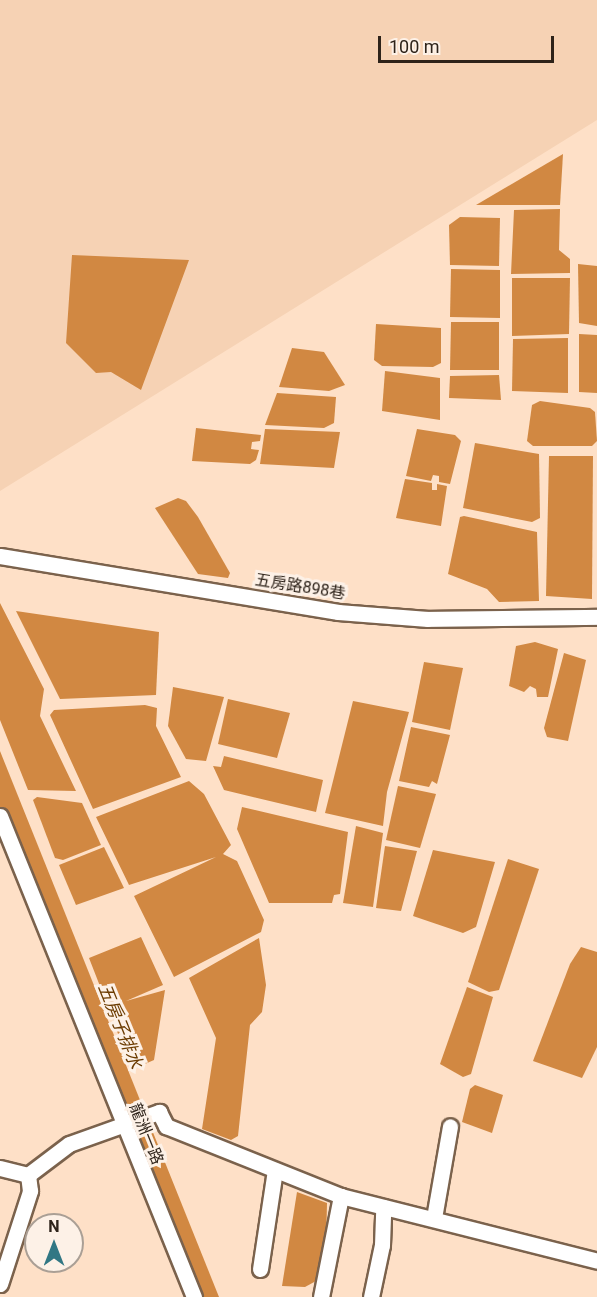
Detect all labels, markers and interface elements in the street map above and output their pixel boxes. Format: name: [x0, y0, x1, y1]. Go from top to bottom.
scale bar: [381, 24, 556, 62]
text: 100 m: [389, 36, 440, 57]
street label: 五房路898巷: [254, 570, 346, 604]
water label: 五房子排水: [93, 980, 147, 1072]
street label: 龍洲一路: [125, 1101, 167, 1167]
north arrow: [24, 1213, 84, 1273]
text: N: [48, 1217, 60, 1236]

